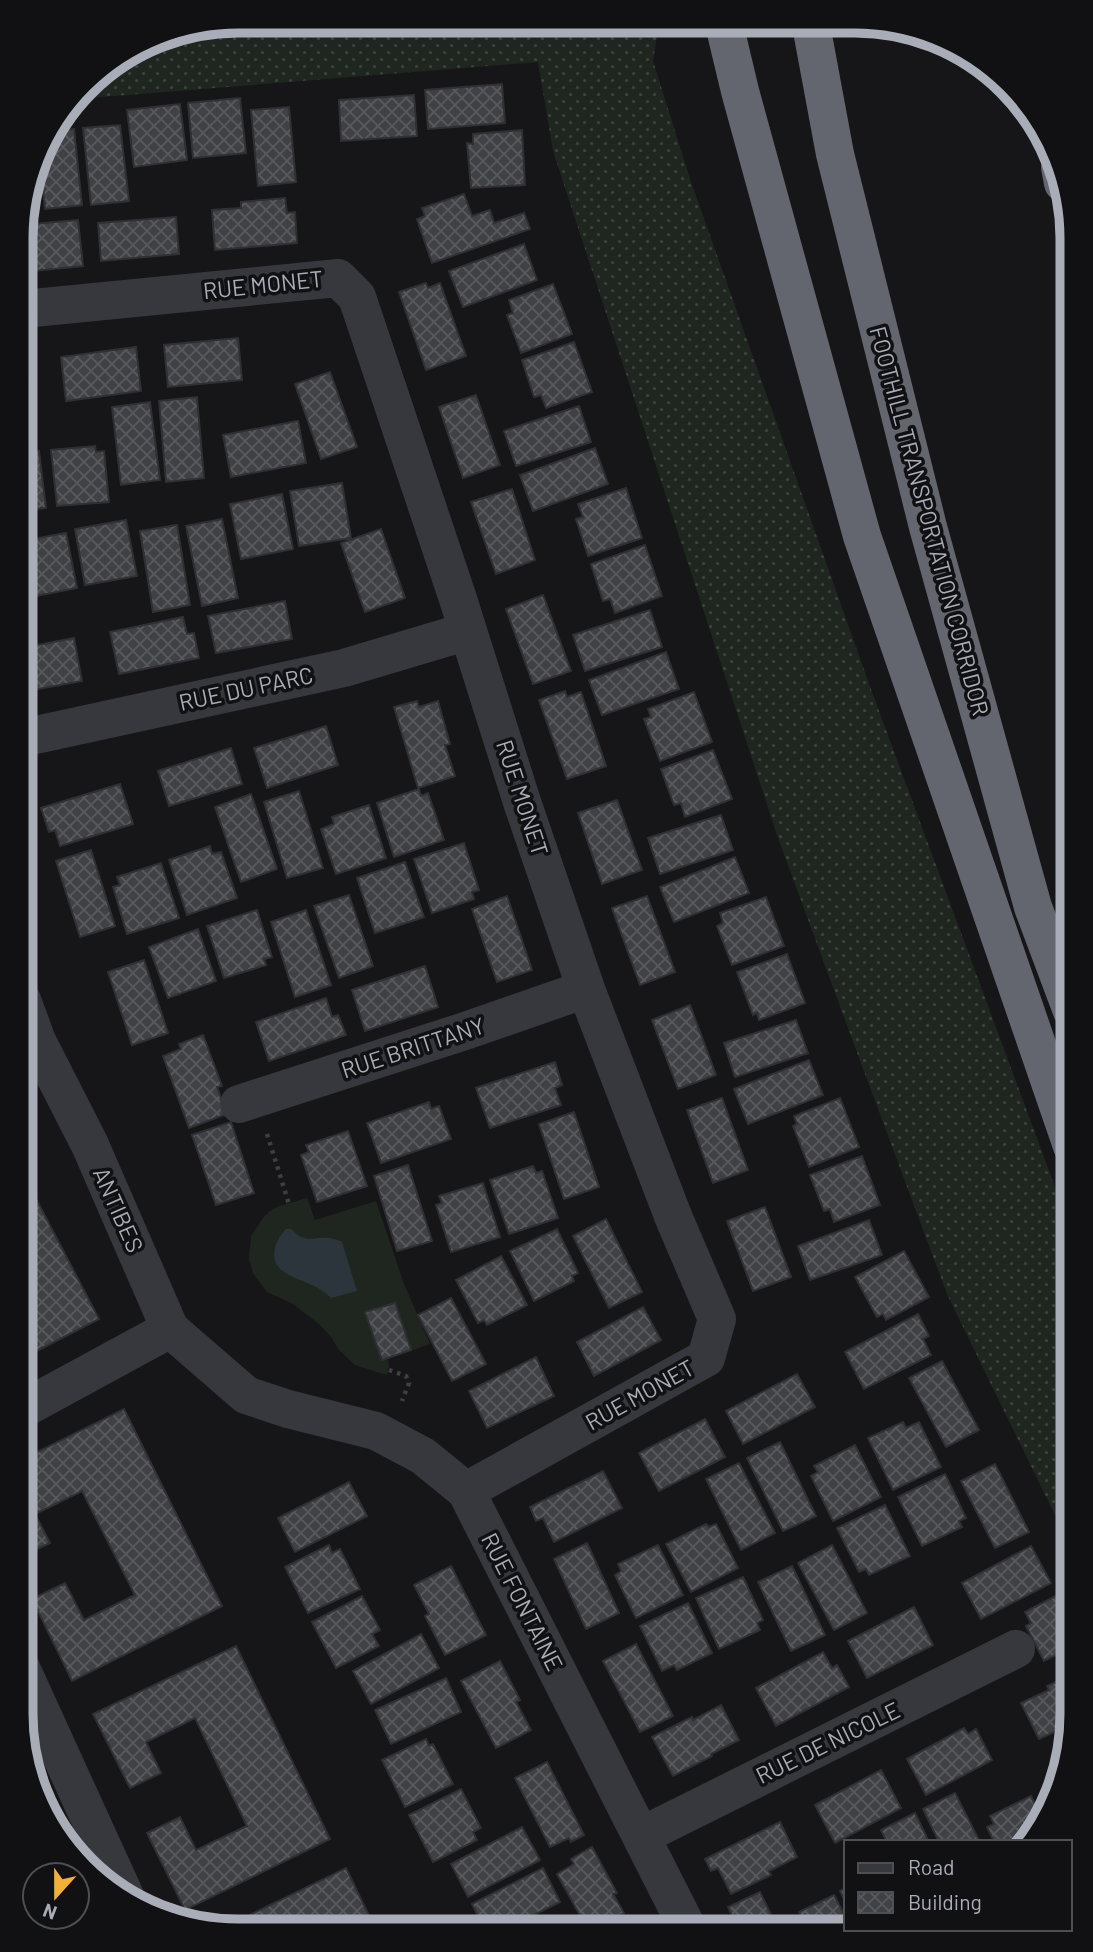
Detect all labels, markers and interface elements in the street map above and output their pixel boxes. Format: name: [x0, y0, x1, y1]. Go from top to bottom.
street label: RUE MONET: [202, 264, 324, 304]
street label: FOOTHILL TRANSPORTATION CORRIDOR: [864, 323, 995, 718]
street label: RUE DU PARC: [176, 660, 315, 716]
street label: RUE MONET: [491, 736, 555, 859]
street label: RUE BRITTANY: [337, 1011, 488, 1083]
street label: ANTIBES: [88, 1163, 150, 1257]
street label: RUE MONET: [580, 1353, 699, 1436]
street label: RUE FONTAINE: [476, 1528, 570, 1675]
street label: RUE DE NICOLE: [751, 1695, 904, 1789]
legend: [844, 1840, 1072, 1931]
text: Road: [908, 1854, 954, 1879]
north arrow: [21, 1861, 91, 1931]
text: Building: [908, 1889, 982, 1914]
text: N: [40, 1899, 60, 1925]

